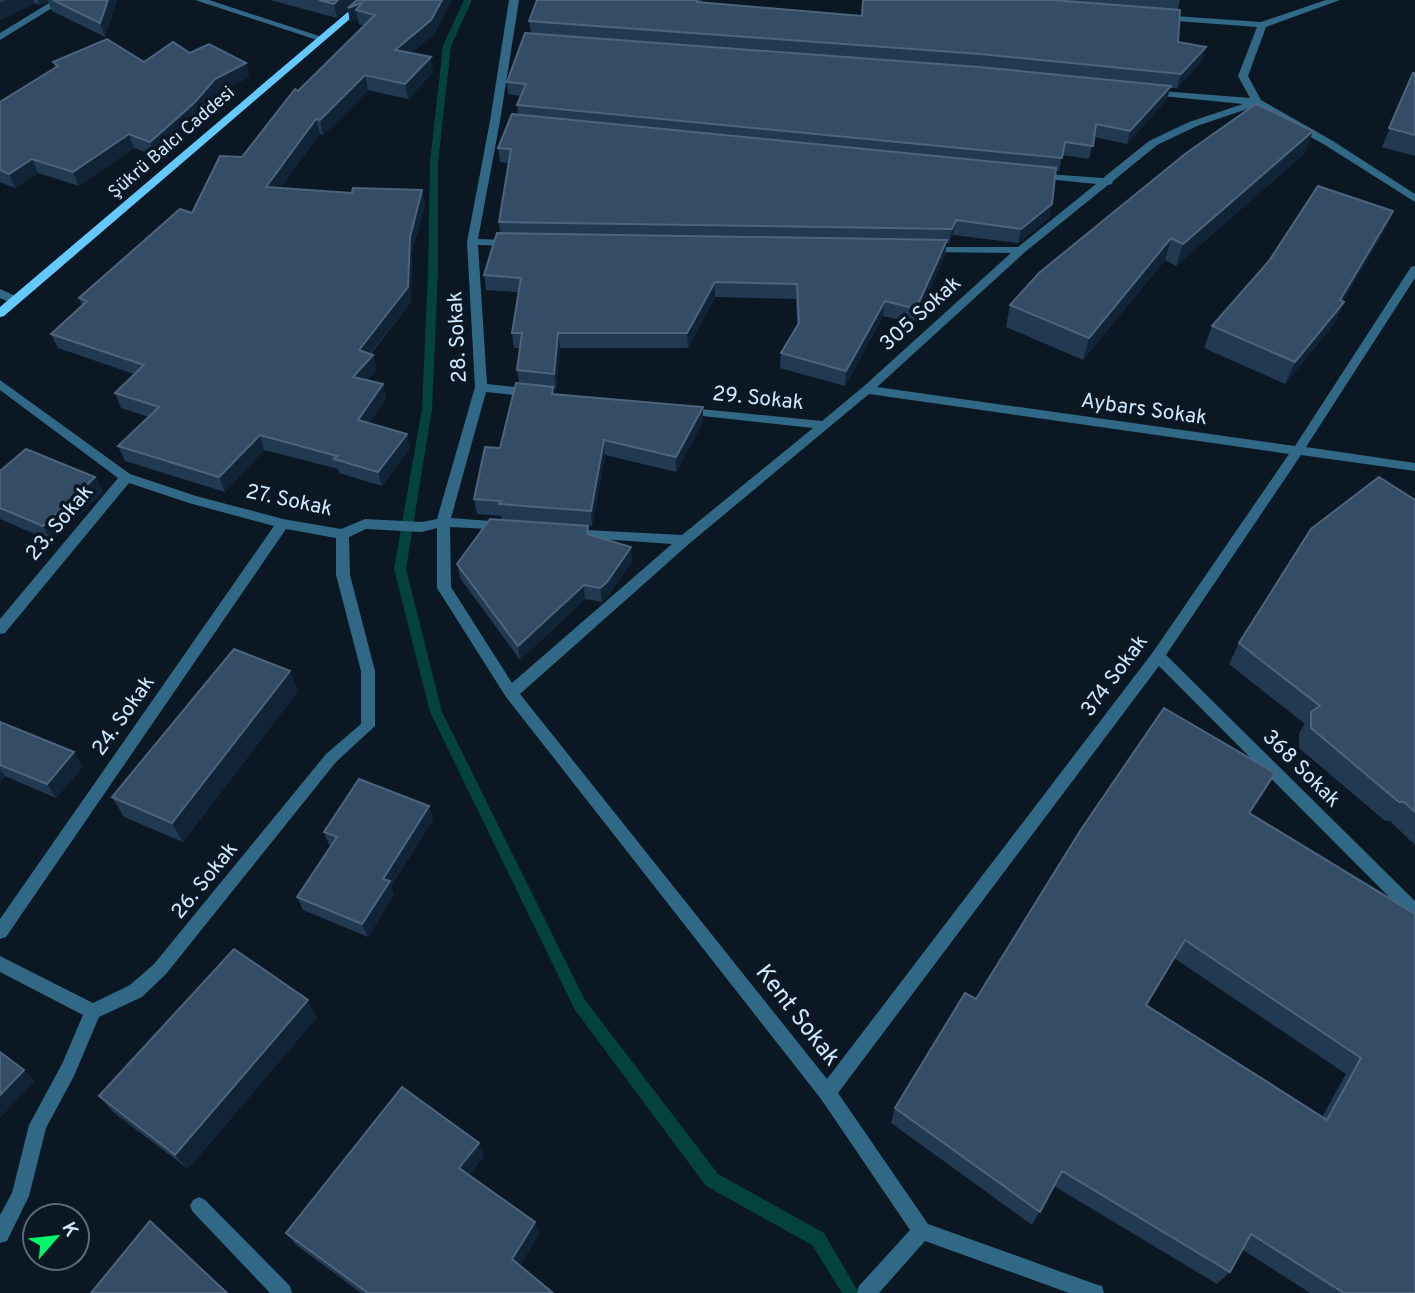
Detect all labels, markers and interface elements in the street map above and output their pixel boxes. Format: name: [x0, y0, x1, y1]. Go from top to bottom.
street label: Şükrü Balcı Caddesi: [104, 82, 240, 204]
street label: 305 Sokak: [875, 270, 967, 358]
street label: 28. Sokak: [442, 290, 474, 384]
street label: 29. Sokak: [711, 381, 805, 417]
street label: Aybars Sokak: [1079, 388, 1209, 432]
street label: 23. Sokak: [20, 479, 100, 567]
street label: 27. Sokak: [243, 479, 335, 523]
street label: 374 Sokak: [1075, 630, 1155, 722]
street label: 24. Sokak: [87, 671, 161, 761]
street label: 368 Sokak: [1256, 724, 1346, 814]
street label: 26. Sokak: [166, 837, 244, 925]
street label: Kent Sokak: [748, 959, 846, 1073]
north arrow: [21, 1202, 91, 1272]
text: K: [55, 1218, 83, 1242]

